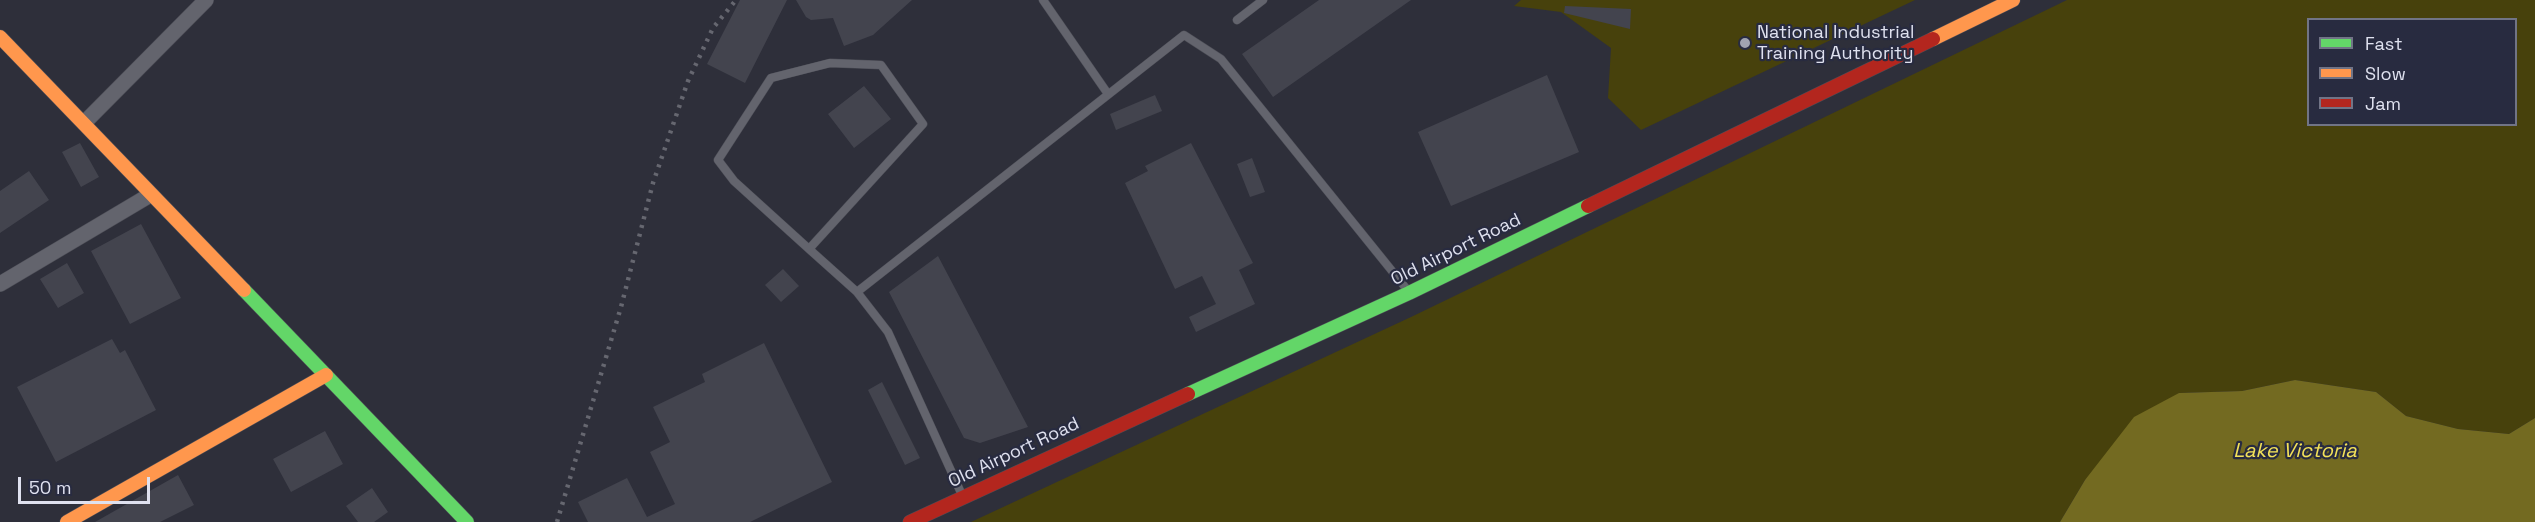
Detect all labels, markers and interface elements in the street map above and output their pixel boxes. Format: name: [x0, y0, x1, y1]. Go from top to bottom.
legend: [2307, 18, 2517, 126]
place label: National Industrial Training Authority: [1757, 22, 1915, 64]
text: Fast: [2365, 32, 2402, 55]
marker: National Industrial Training Authority: [1738, 36, 1752, 50]
text: Slow: [2365, 62, 2406, 85]
text: Jam: [2365, 92, 2401, 115]
street label: Old Airport Road: [1388, 209, 1524, 291]
street label: Old Airport Road: [945, 413, 1083, 493]
water label: Lake Victoria: [2233, 440, 2357, 464]
scale bar: [21, 465, 153, 503]
text: 50 m: [29, 476, 71, 499]

